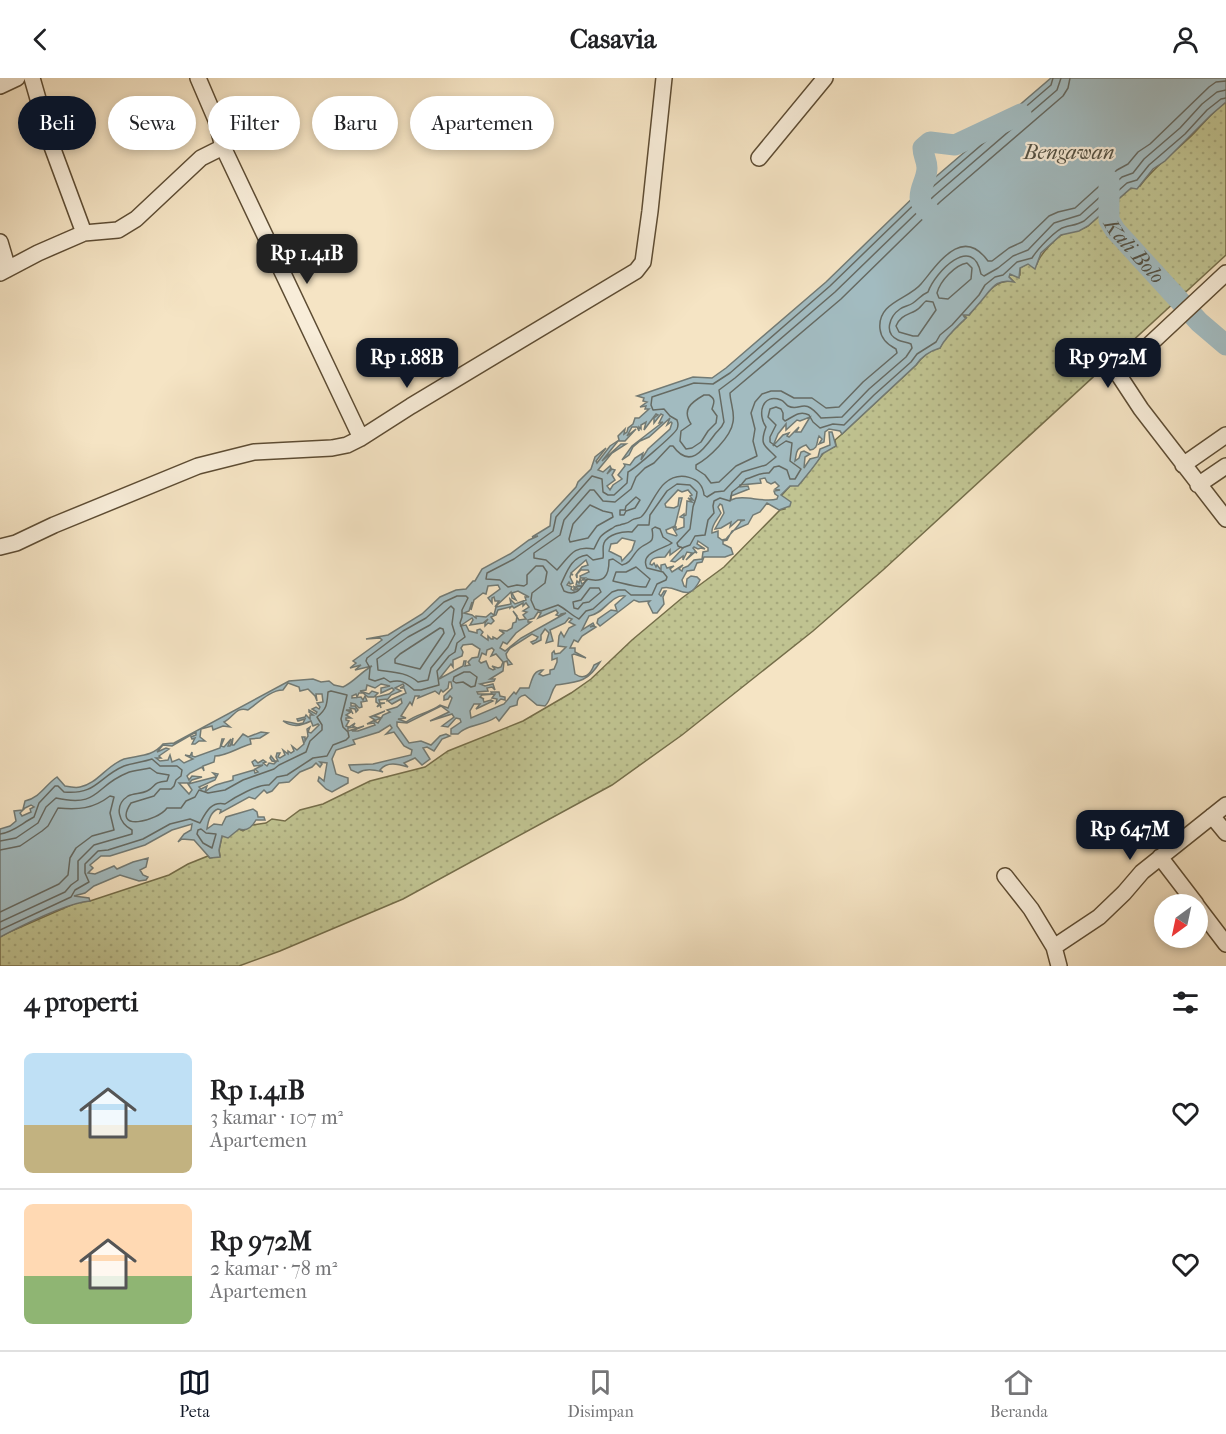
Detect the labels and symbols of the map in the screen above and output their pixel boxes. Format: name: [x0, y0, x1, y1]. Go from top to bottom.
water label: Bengawan: [1023, 140, 1115, 164]
water label: Kali Bolo: [1098, 213, 1170, 288]
pin: Rp 1.41B: [245, 234, 369, 285]
pin: Rp 1.88B: [345, 338, 469, 389]
pin: Rp 972M: [1053, 338, 1163, 389]
pin: Rp 647M: [1075, 810, 1185, 861]
north arrow: [1154, 894, 1208, 948]

